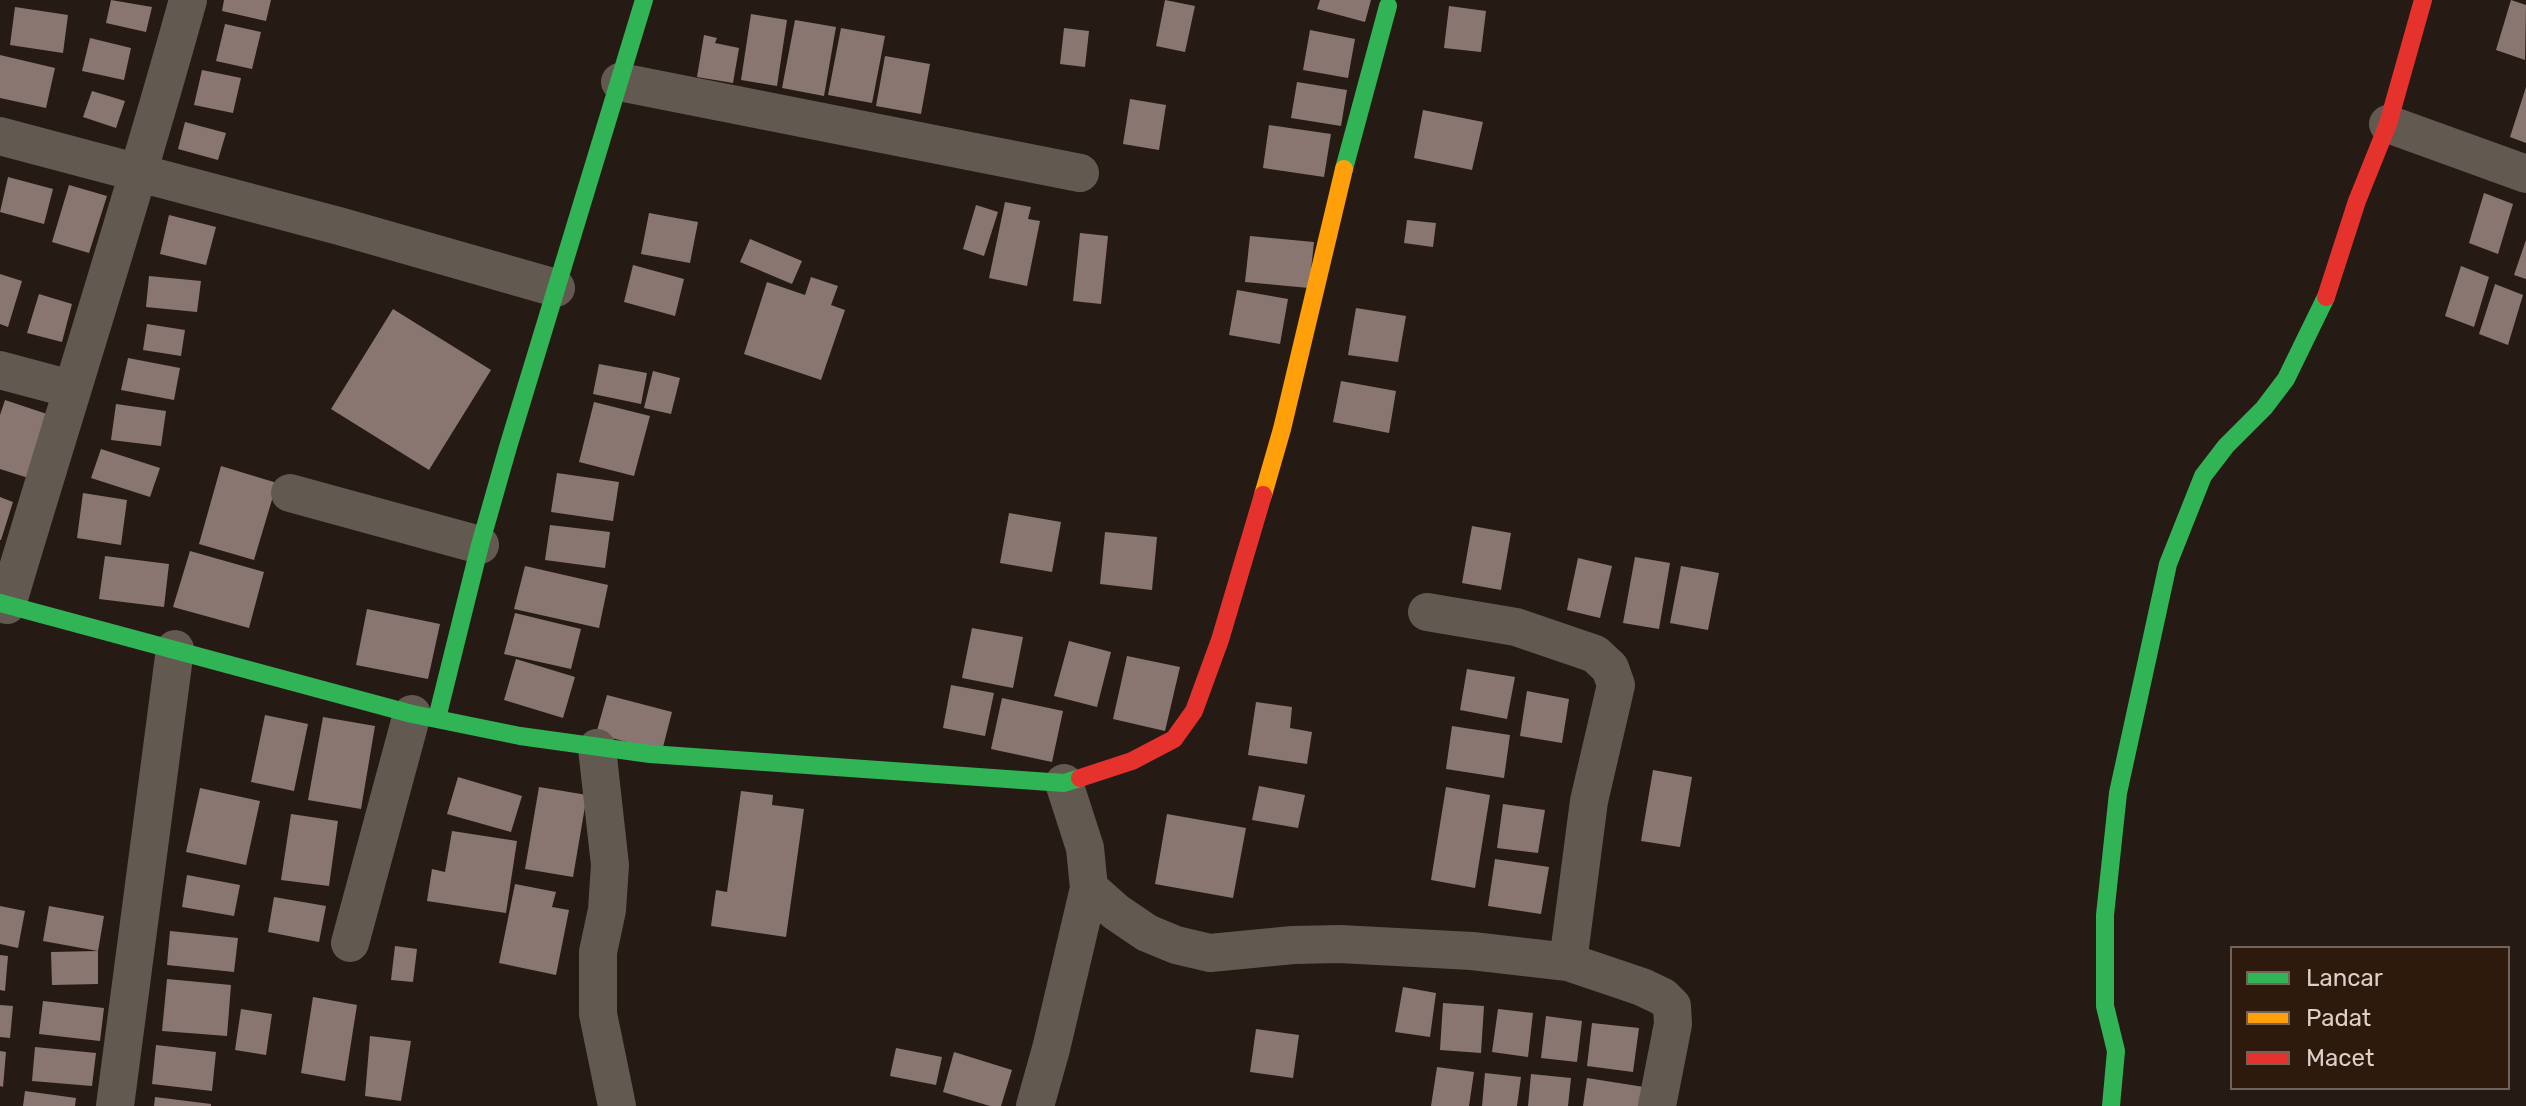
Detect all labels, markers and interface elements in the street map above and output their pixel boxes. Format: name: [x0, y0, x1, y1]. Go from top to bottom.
legend: [2230, 946, 2510, 1090]
text: Lancar: [2306, 964, 2383, 992]
text: Padat: [2306, 1004, 2371, 1032]
text: Macet: [2306, 1044, 2374, 1072]

